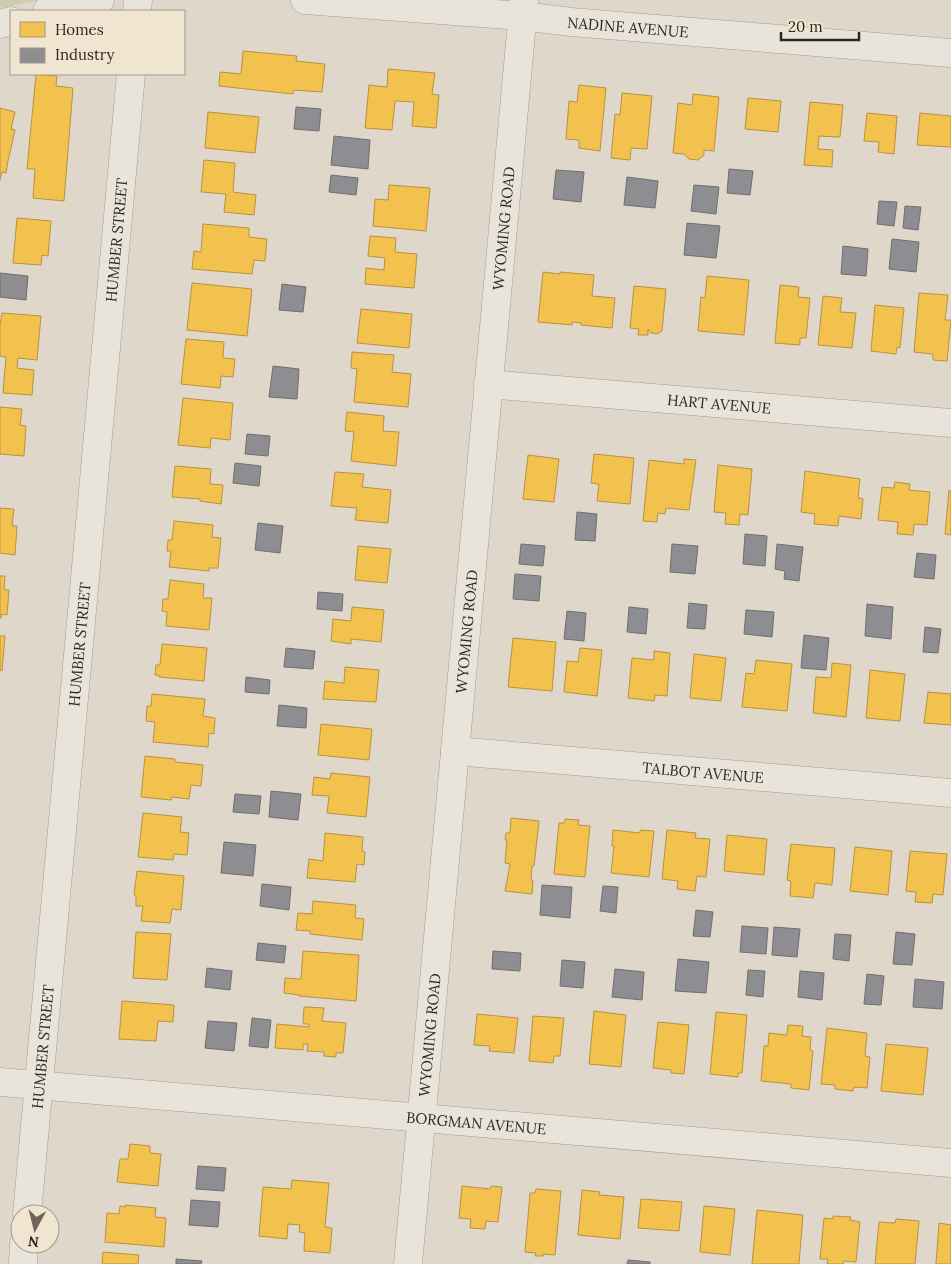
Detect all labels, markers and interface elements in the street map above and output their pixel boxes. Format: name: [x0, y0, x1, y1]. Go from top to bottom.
legend: [10, 10, 185, 75]
scale bar: [781, 10, 858, 42]
street label: NADINE AVENUE: [566, 12, 689, 41]
text: 20 m: [788, 17, 823, 36]
text: Homes: [55, 20, 104, 39]
text: Industry: [55, 45, 114, 64]
street label: WYOMING ROAD: [488, 166, 518, 291]
street label: HUMBER STREET: [101, 177, 131, 303]
street label: HART AVENUE: [667, 390, 772, 417]
street label: WYOMING ROAD: [451, 569, 481, 694]
street label: HUMBER STREET: [64, 581, 94, 707]
street label: TALBOT AVENUE: [642, 757, 765, 787]
street label: WYOMING ROAD: [414, 972, 444, 1098]
street label: HUMBER STREET: [27, 983, 57, 1110]
street label: BORGMAN AVENUE: [405, 1107, 547, 1138]
north arrow: [10, 1204, 60, 1254]
text: N: [27, 1232, 40, 1251]

